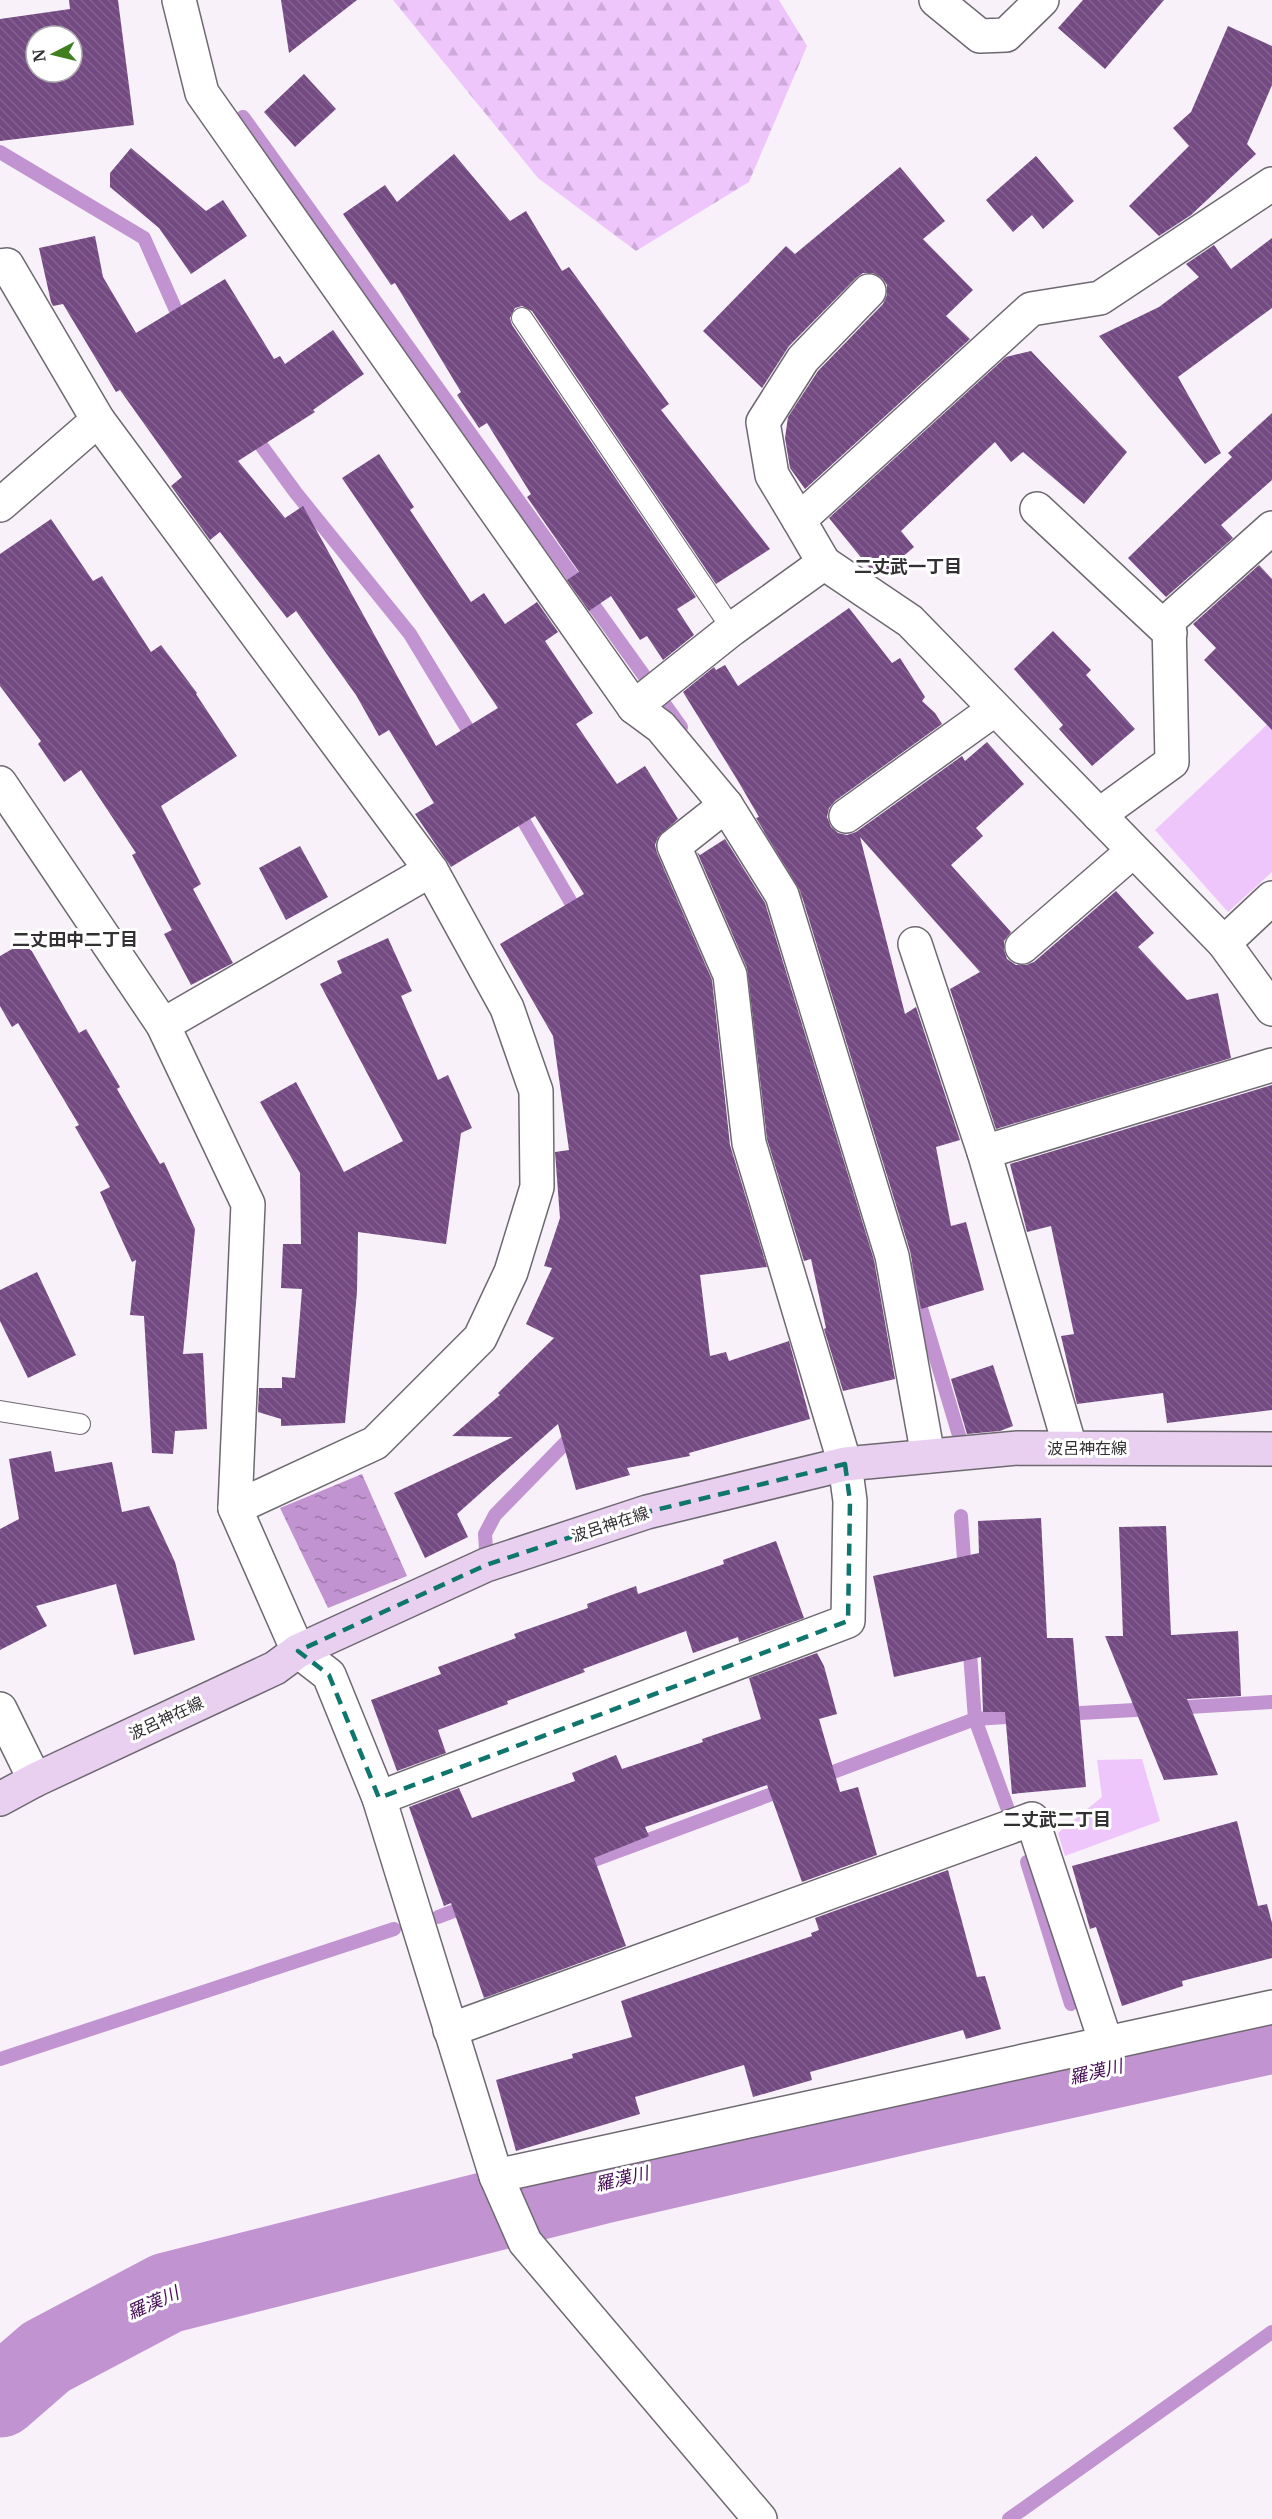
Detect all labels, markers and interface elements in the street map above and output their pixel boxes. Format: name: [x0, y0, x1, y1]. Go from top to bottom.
north arrow: [24, 24, 84, 84]
text: N: [28, 48, 50, 63]
district label: 二丈武一丁目: [854, 555, 962, 578]
district label: 二丈田中二丁目: [12, 928, 138, 951]
street label: 波呂神在線: [1047, 1438, 1127, 1458]
street label: 波呂神在線: [569, 1502, 651, 1546]
street label: 波呂神在線: [126, 1692, 206, 1744]
district label: 二丈武二丁目: [1003, 1808, 1111, 1831]
water label: 羅漢川: [1067, 2054, 1127, 2089]
water label: 羅漢川: [593, 2161, 653, 2196]
water label: 羅漢川: [123, 2280, 184, 2324]

